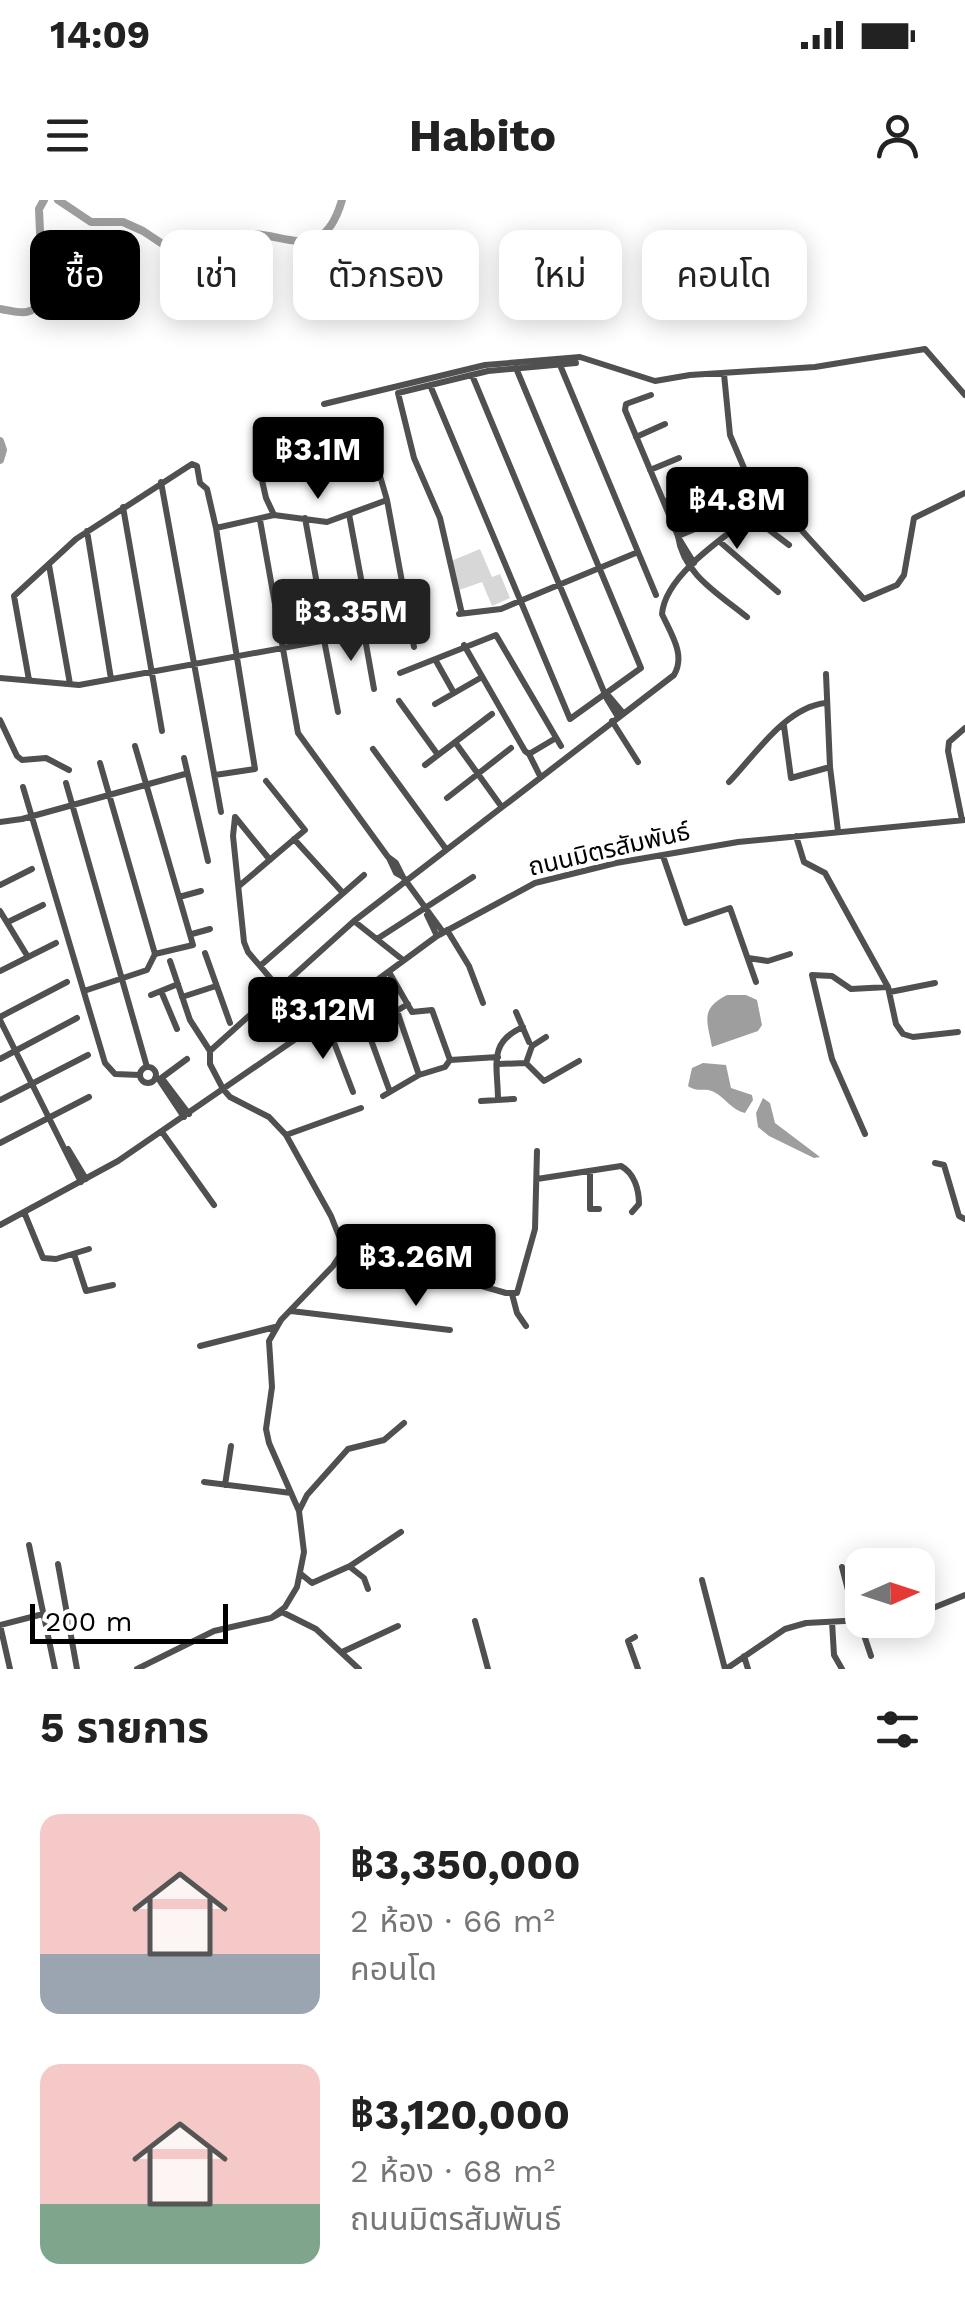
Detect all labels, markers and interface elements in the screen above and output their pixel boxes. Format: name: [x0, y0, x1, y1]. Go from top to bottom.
text: 14:09: [50, 13, 150, 57]
icon: menu: [40, 108, 95, 163]
icon: person: [870, 108, 925, 163]
text: Habito: [409, 109, 556, 162]
chip: ซื้อ: [30, 230, 140, 320]
chip: เช่า: [160, 230, 273, 320]
chip: ตัวกรอง: [293, 230, 479, 320]
chip: ใหม่: [499, 230, 622, 320]
chip: คอนโด: [642, 230, 807, 320]
pin: ฿3.1M: [248, 417, 388, 502]
text: ฿3.1M: [275, 430, 361, 468]
pin: ฿4.8M: [667, 467, 807, 552]
text: ฿4.8M: [688, 480, 786, 518]
pin: ฿3.35M: [270, 579, 432, 664]
text: ฿3.35M: [294, 592, 408, 630]
street label: ถนนมิตรสัมพันธ์: [525, 816, 693, 882]
pin: ฿3.12M: [242, 977, 404, 1062]
text: ฿3.12M: [270, 990, 376, 1028]
pin: ฿3.26M: [335, 1224, 497, 1309]
text: ฿3.26M: [359, 1237, 473, 1275]
north arrow: [845, 1548, 935, 1638]
map controls: [845, 1548, 935, 1638]
scale bar: [30, 1599, 228, 1644]
text: 200 m: [45, 1605, 132, 1638]
icon: filters: [870, 1702, 925, 1757]
text: 5 รายการ: [40, 1703, 209, 1752]
text: ฿3,350,000: [350, 1840, 580, 1889]
icon: home: [120, 1854, 240, 1974]
text: 2 ห้อง · 66 m²: [350, 1902, 555, 1940]
text: คอนโด: [350, 1950, 437, 1988]
text: ฿3,120,000: [350, 2090, 570, 2139]
icon: home: [120, 2104, 240, 2224]
text: 2 ห้อง · 68 m²: [350, 2152, 555, 2190]
text: ถนนมิตรสัมพันธ์: [350, 2200, 561, 2238]

